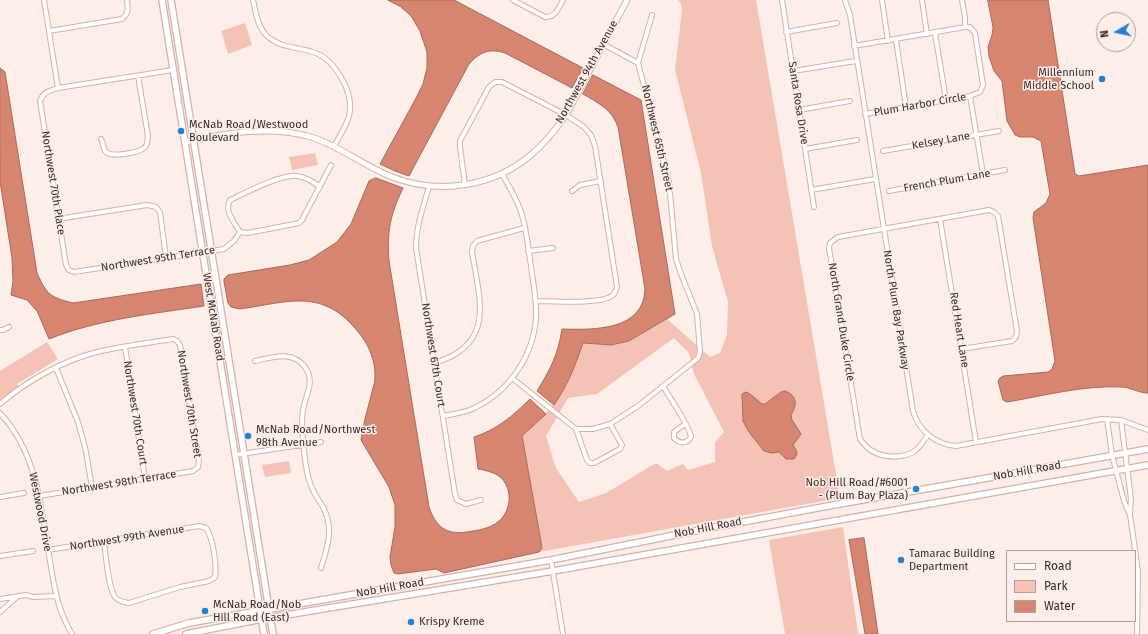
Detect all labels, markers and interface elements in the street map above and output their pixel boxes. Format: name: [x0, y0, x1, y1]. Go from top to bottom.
north arrow: [1096, 12, 1136, 52]
street label: Northwest 94th Avenue: [553, 18, 621, 126]
text: N: [1098, 29, 1112, 38]
street label: Santa Rosa Drive: [785, 61, 811, 145]
place label: Millennium Middle School: [1023, 66, 1094, 92]
marker: Millennium Middle School: [1097, 74, 1107, 84]
street label: Northwest 65th Street: [638, 83, 676, 193]
street label: Plum Harbor Circle: [873, 90, 967, 120]
place label: McNab Road/Westwood Boulevard: [189, 118, 308, 144]
marker: McNab Road/Westwood Boulevard: [176, 126, 186, 136]
street label: Kelsey Lane: [911, 129, 971, 153]
street label: Northwest 70th Place: [38, 130, 68, 236]
street label: French Plum Lane: [903, 167, 991, 195]
street label: Northwest 95th Terrace: [100, 243, 216, 275]
street label: North Plum Bay Parkway: [880, 249, 912, 371]
street label: North Grand Duke Circle: [825, 262, 857, 382]
street label: West McNab Road: [200, 272, 226, 362]
street label: Red Heart Lane: [947, 291, 971, 369]
street label: Northwest 67th Court: [418, 302, 448, 408]
street label: Northwest 70th Street: [174, 349, 204, 459]
street label: Northwest 70th Court: [120, 360, 150, 466]
place label: McNab Road/Northwest 98th Avenue: [256, 423, 375, 449]
marker: McNab Road/Northwest 98th Avenue: [243, 431, 253, 441]
street label: Nob Hill Road: [992, 459, 1062, 483]
street label: Northwest 98th Terrace: [61, 467, 177, 499]
street label: Westwood Drive: [26, 471, 54, 553]
place label: Nob Hill Road/#6001 - (Plum Bay Plaza): [805, 476, 908, 502]
marker: Nob Hill Road/#6001 - (Plum Bay Plaza): [911, 484, 921, 494]
street label: Nob Hill Road: [673, 515, 743, 541]
street label: Northwest 99th Avenue: [69, 522, 185, 554]
place label: Tamarac Building Department: [909, 547, 995, 573]
legend: [1006, 550, 1136, 622]
marker: Tamarac Building Department: [896, 555, 906, 565]
text: Road: [1044, 559, 1072, 573]
street label: Nob Hill Road: [355, 576, 425, 600]
text: Park: [1044, 579, 1068, 593]
place label: McNab Road/Nob Hill Road (East): [213, 598, 301, 624]
text: Water: [1044, 599, 1075, 613]
marker: McNab Road/Nob Hill Road (East): [200, 606, 210, 616]
place label: Krispy Kreme: [419, 615, 485, 629]
marker: Krispy Kreme: [406, 617, 416, 627]

